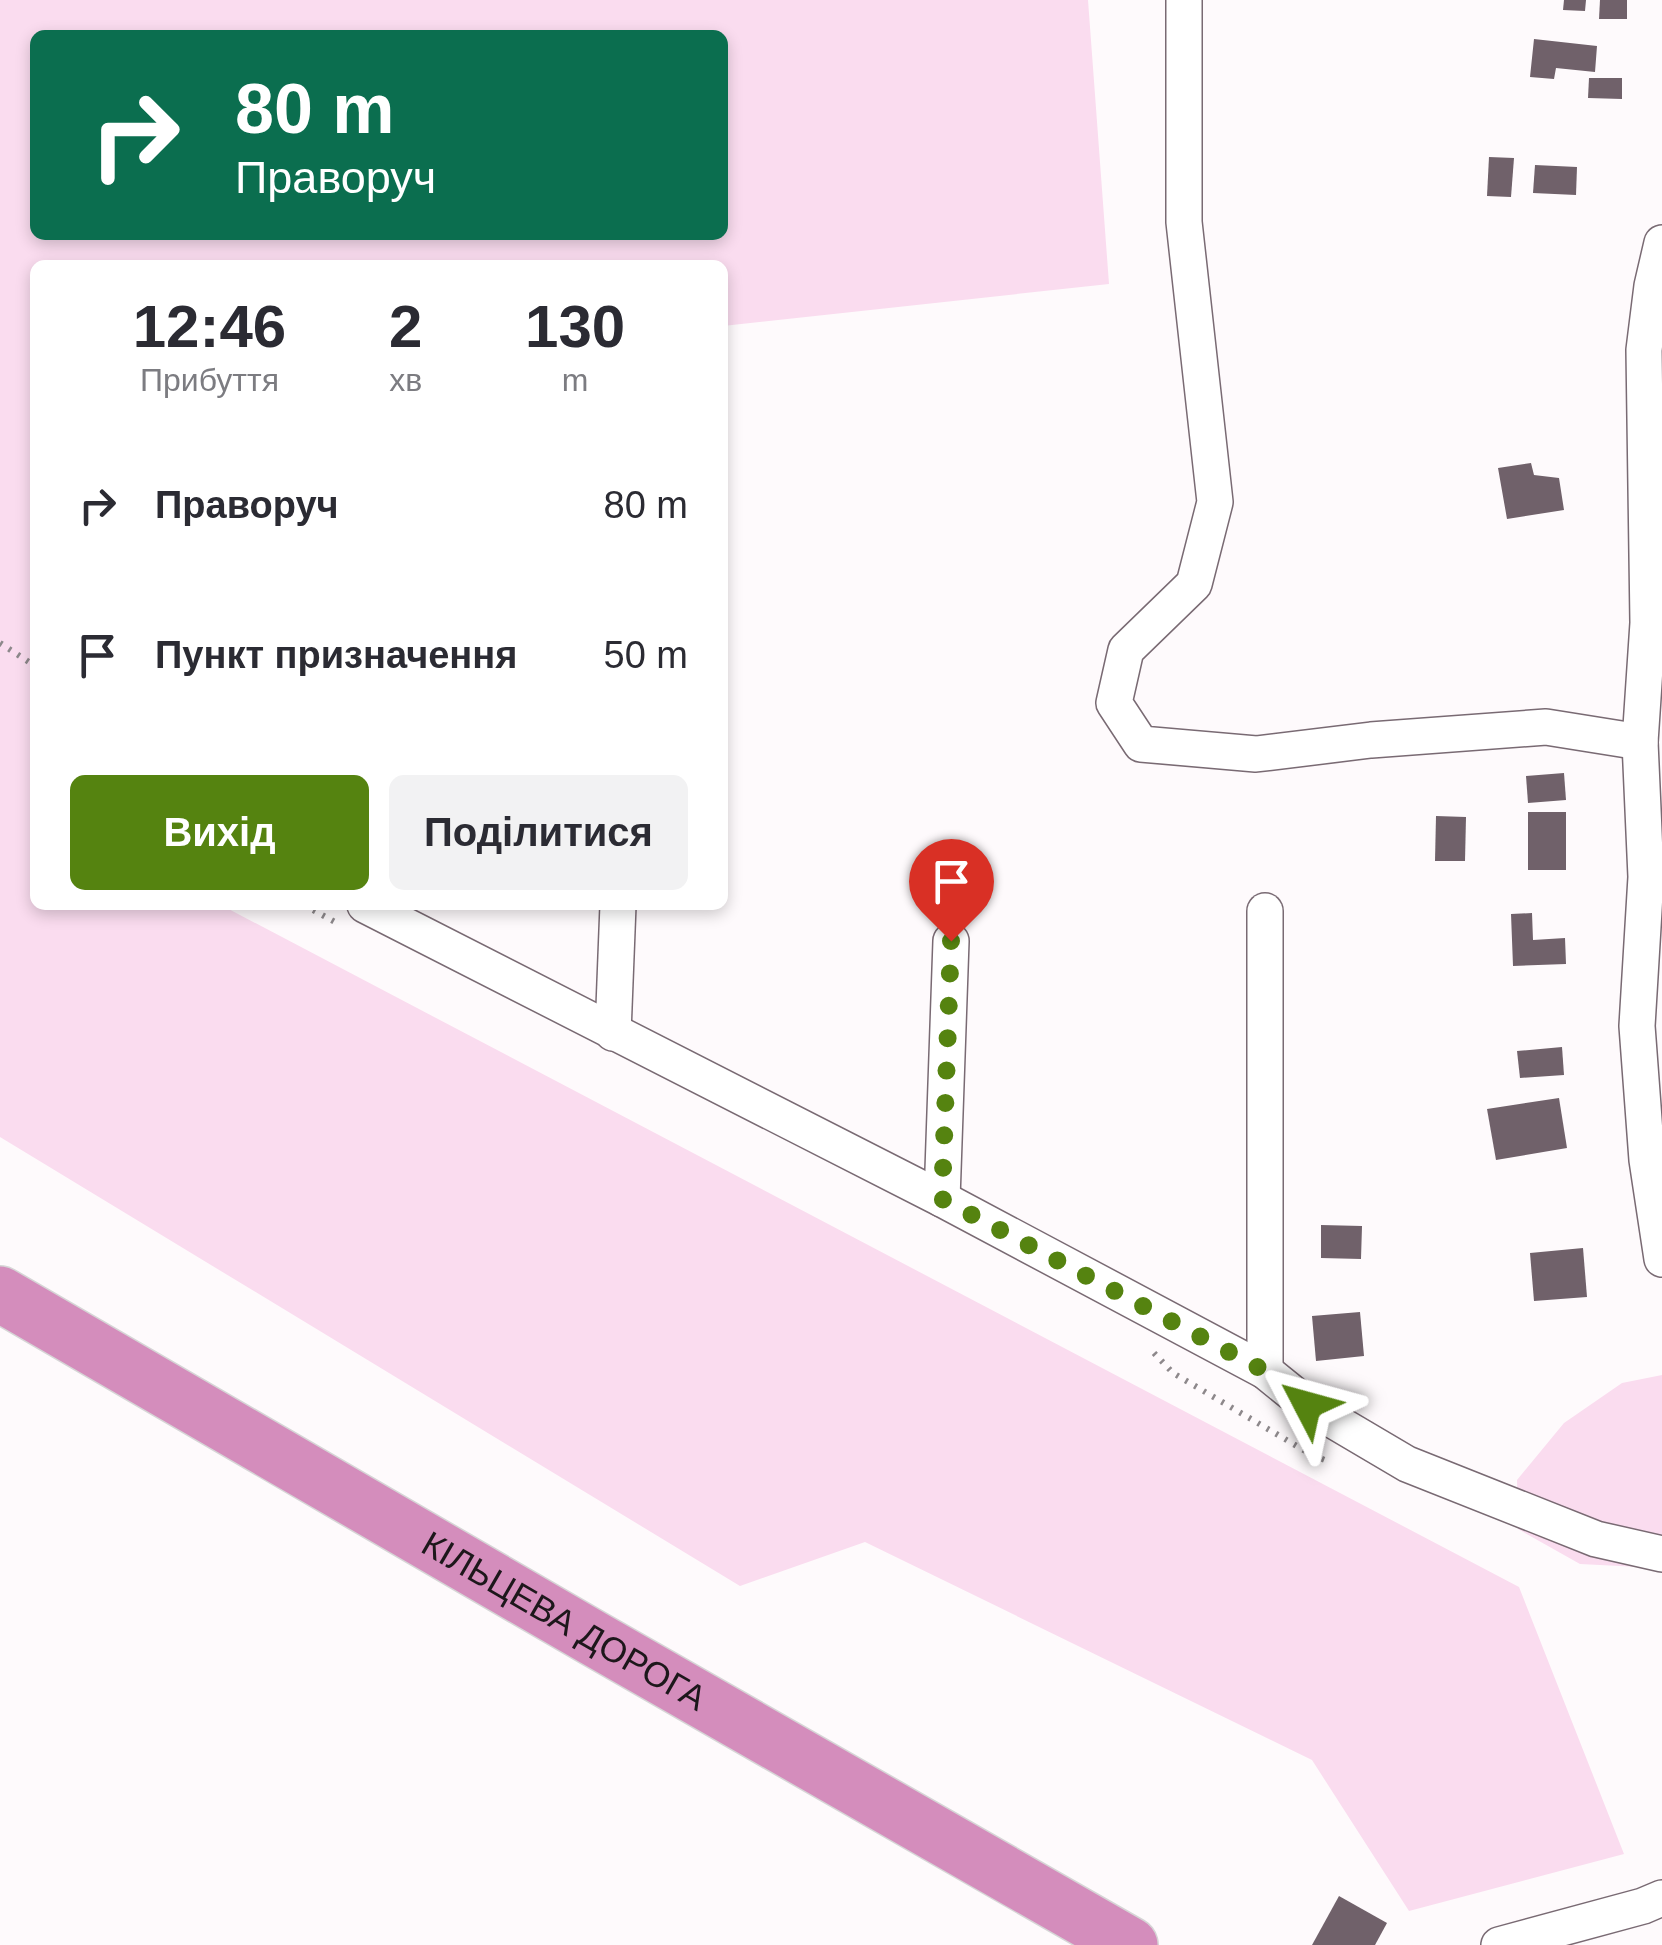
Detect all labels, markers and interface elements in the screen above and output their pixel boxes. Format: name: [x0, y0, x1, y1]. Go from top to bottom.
icon: right: [70, 70, 200, 200]
text: 80 m: [235, 70, 395, 148]
text: Праворуч: [235, 152, 436, 203]
text: 12:46: [133, 293, 286, 360]
text: 2: [389, 293, 422, 360]
text: 130: [525, 293, 625, 360]
text: Прибуття: [140, 362, 279, 398]
text: хв: [389, 362, 422, 398]
text: m: [562, 362, 588, 398]
icon: right: [70, 478, 125, 533]
text: Праворуч: [155, 484, 339, 526]
text: 80 m: [604, 484, 688, 526]
icon: arrive: [70, 628, 125, 683]
text: Пункт призначення: [155, 634, 517, 676]
text: 50 m: [604, 634, 688, 676]
button: Вихід: [70, 775, 369, 890]
button: Поділитися: [389, 775, 688, 890]
pin: [909, 839, 994, 942]
icon: arrive: [924, 854, 979, 909]
position arrow: [1255, 1353, 1359, 1457]
street label: КІЛЬЦЕВА ДОРОГА: [415, 1523, 714, 1718]

